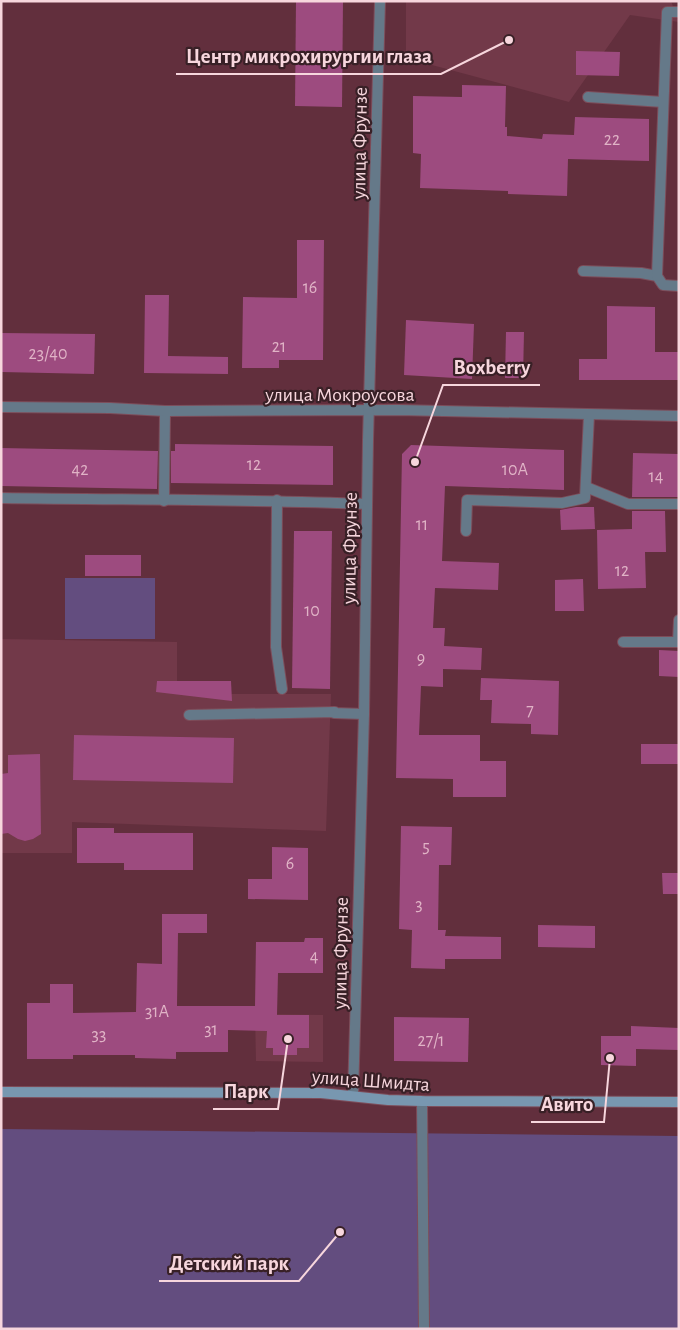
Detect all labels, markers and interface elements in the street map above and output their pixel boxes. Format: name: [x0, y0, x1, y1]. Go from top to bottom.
callout: Центр микрохирургии глаза: [176, 38, 441, 74]
text: Центр микрохирургии глаза: [186, 46, 432, 67]
street label: улица Фрунзе: [349, 87, 371, 200]
house number: 22: [604, 131, 620, 149]
house number: 16: [303, 279, 317, 297]
house number: 21: [272, 338, 286, 356]
house number: 23/40: [29, 345, 67, 363]
callout: Boxberry: [443, 349, 540, 385]
text: Boxberry: [454, 357, 531, 378]
street label: улица Мокроусова: [264, 385, 415, 405]
house number: 12: [247, 456, 261, 474]
house number: 42: [72, 461, 88, 479]
house number: 10А: [502, 461, 529, 479]
house number: 14: [649, 468, 664, 486]
street label: улица Фрунзе: [339, 492, 361, 605]
house number: 11: [416, 516, 428, 534]
house number: 12: [615, 562, 629, 580]
house number: 10: [304, 602, 320, 620]
house number: 9: [417, 650, 425, 668]
house number: 7: [526, 702, 534, 720]
house number: 5: [422, 838, 430, 856]
house number: 6: [286, 855, 294, 873]
house number: 3: [415, 896, 423, 914]
street label: улица Фрунзе: [330, 897, 352, 1010]
house number: 4: [310, 948, 319, 966]
house number: 31А: [145, 1003, 170, 1021]
house number: 31: [204, 1021, 218, 1039]
house number: 33: [92, 1026, 106, 1044]
house number: 27/1: [417, 1032, 445, 1050]
street label: улица Шмидта: [310, 1067, 431, 1095]
callout: Парк: [213, 1073, 278, 1109]
text: Парк: [224, 1081, 269, 1102]
callout: Авито: [531, 1086, 604, 1122]
text: Авито: [541, 1094, 593, 1115]
callout: Детский парк: [159, 1245, 299, 1281]
text: Детский парк: [169, 1253, 289, 1274]

